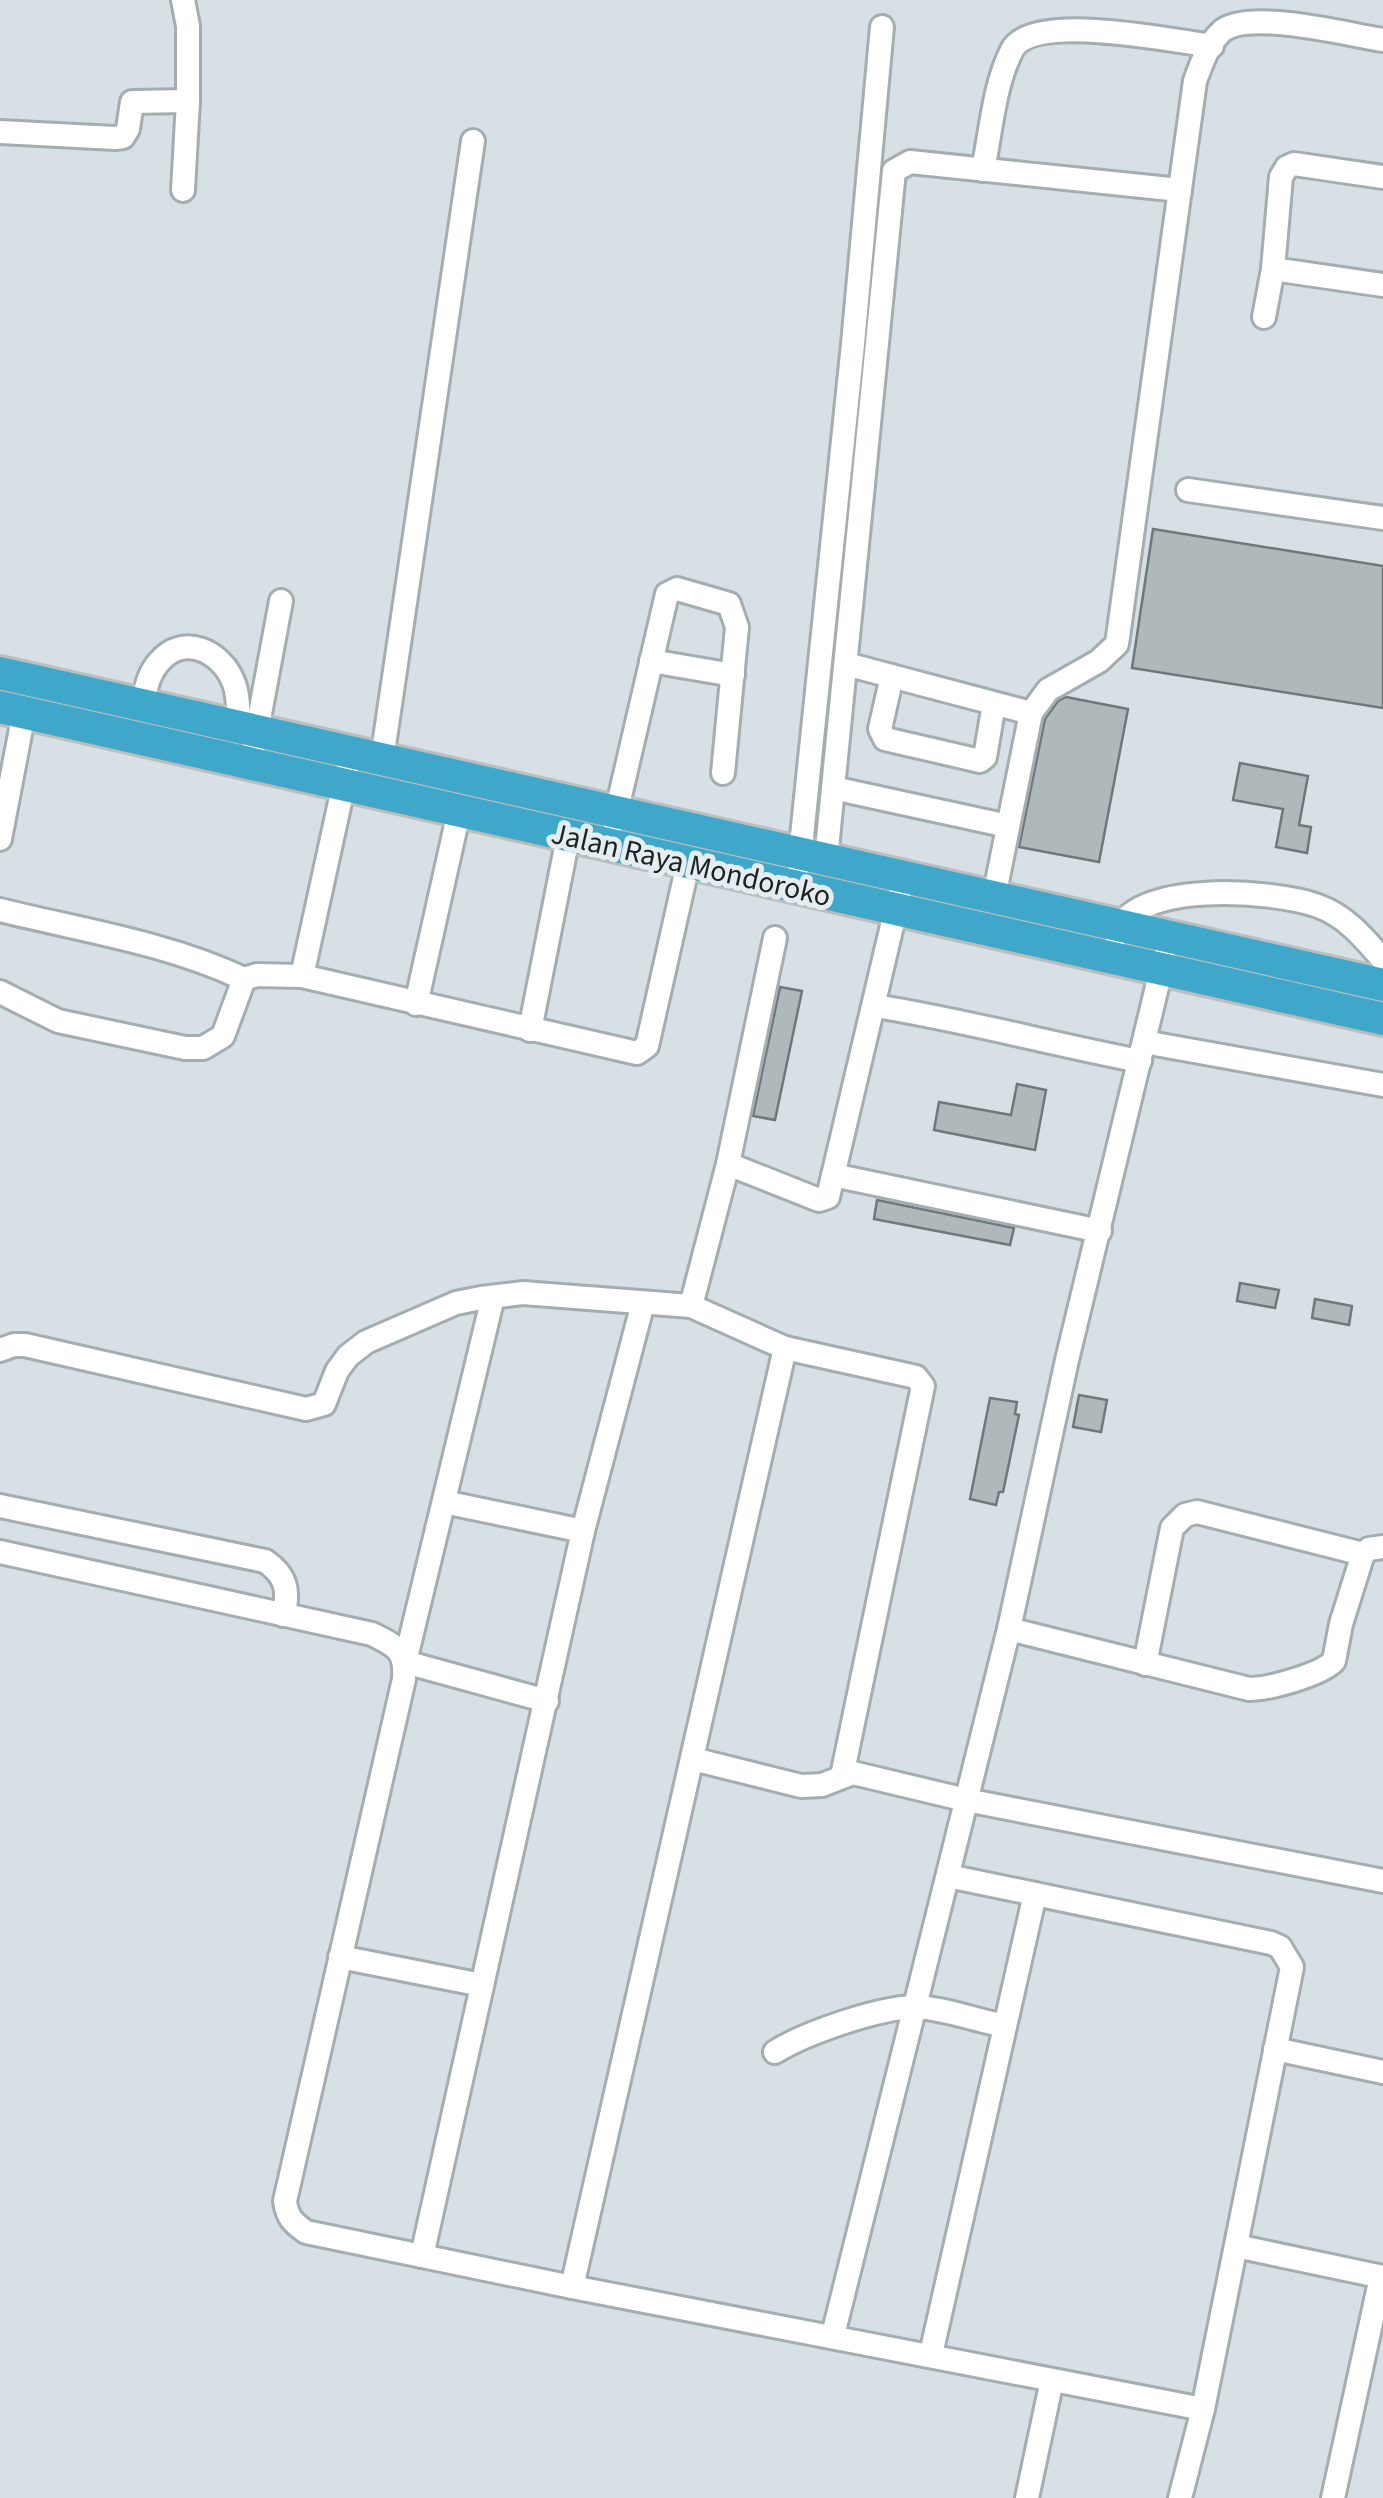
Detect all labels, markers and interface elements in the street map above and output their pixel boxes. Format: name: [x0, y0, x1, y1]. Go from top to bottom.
street label: Jalan Raya Mondoroko: [547, 812, 835, 918]

